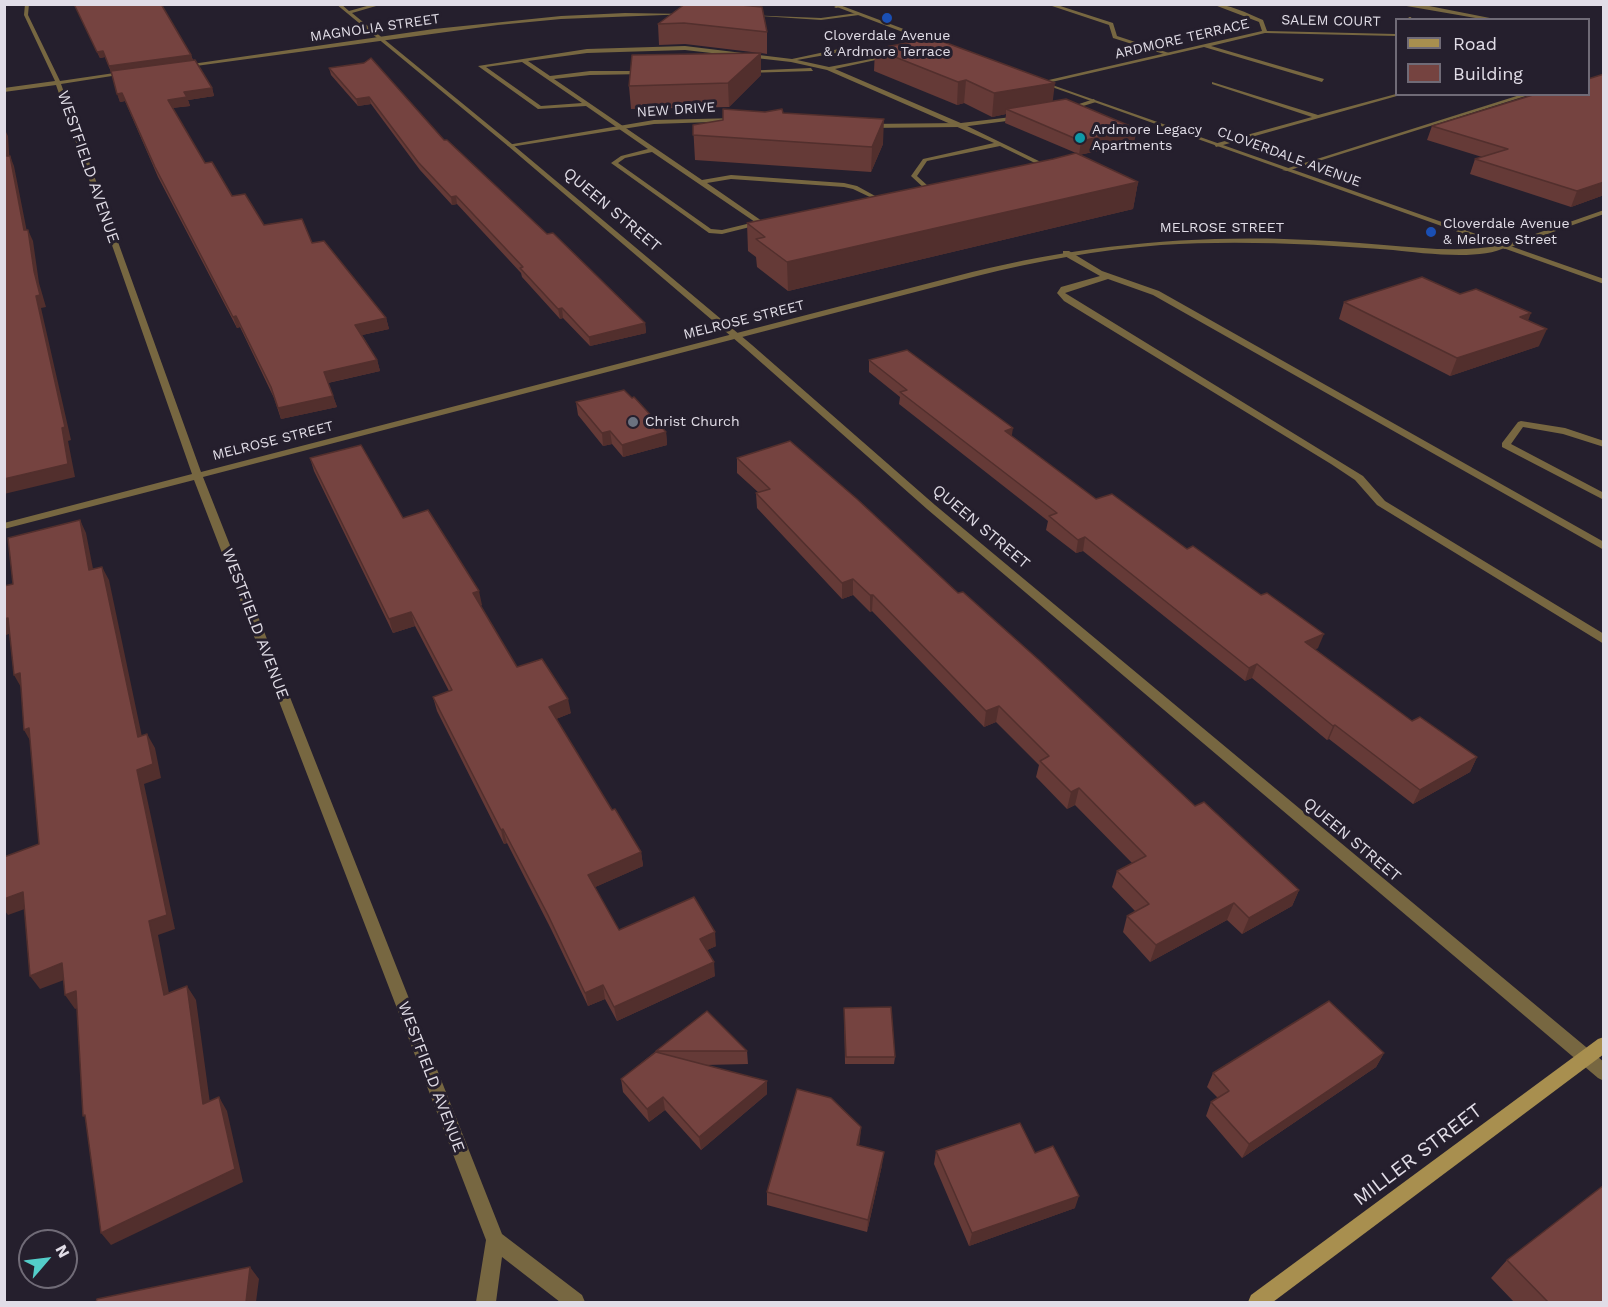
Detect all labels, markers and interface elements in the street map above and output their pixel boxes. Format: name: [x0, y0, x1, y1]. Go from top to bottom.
street label: MAGNOLIA STREET: [309, 11, 441, 45]
marker: Cloverdale Avenue & Ardmore Terrace: [880, 11, 894, 25]
street label: SALEM COURT: [1281, 12, 1381, 30]
street label: ARDMORE TERRACE: [1113, 15, 1251, 63]
legend: [1395, 18, 1590, 96]
place label: Cloverdale Avenue & Ardmore Terrace: [823, 28, 951, 60]
text: Road: [1453, 33, 1497, 54]
text: Building: [1453, 63, 1523, 84]
street label: WESTFIELD AVENUE: [53, 88, 123, 246]
street label: NEW DRIVE: [636, 99, 716, 121]
place label: Ardmore Legacy Apartments: [1092, 122, 1202, 154]
street label: CLOVERDALE AVENUE: [1215, 123, 1363, 191]
marker: Ardmore Legacy Apartments: [1073, 131, 1087, 145]
street label: QUEEN STREET: [559, 164, 665, 256]
place label: Cloverdale Avenue & Melrose Street: [1443, 216, 1569, 249]
street label: MELROSE STREET: [1160, 220, 1284, 236]
marker: Cloverdale Avenue & Melrose Street: [1424, 225, 1438, 239]
street label: MELROSE STREET: [682, 297, 806, 343]
place label: Christ Church: [645, 414, 740, 430]
marker: Christ Church: [626, 415, 640, 429]
street label: MELROSE STREET: [211, 418, 335, 464]
street label: QUEEN STREET: [928, 481, 1034, 573]
street label: WESTFIELD AVENUE: [217, 546, 293, 702]
street label: QUEEN STREET: [1299, 794, 1405, 886]
street label: WESTFIELD AVENUE: [393, 999, 469, 1155]
street label: MILLER STREET: [1349, 1099, 1487, 1211]
north arrow: [18, 1229, 78, 1289]
text: N: [51, 1242, 74, 1261]

